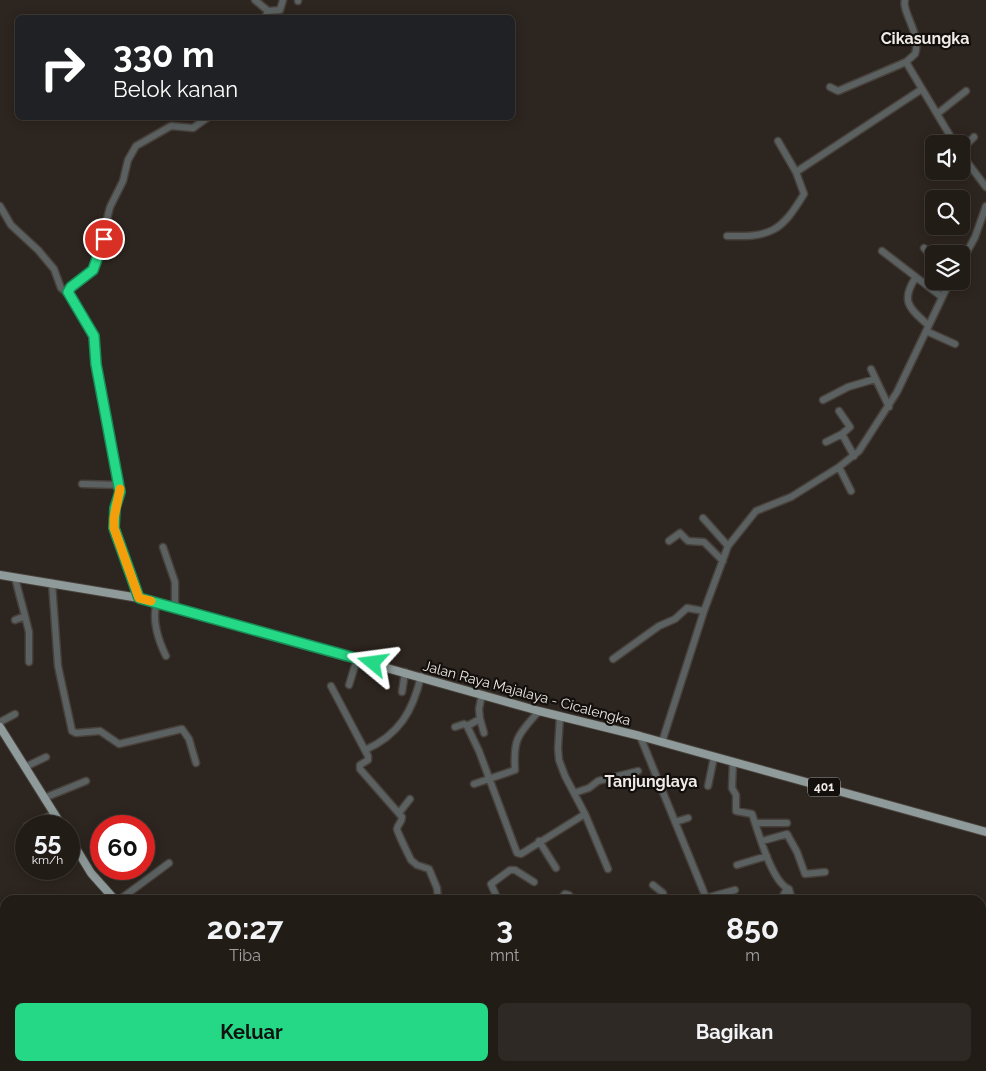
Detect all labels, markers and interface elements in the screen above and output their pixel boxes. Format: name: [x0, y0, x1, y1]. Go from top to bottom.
district label: Cikasungka: [881, 29, 969, 48]
text: 330 m: [113, 34, 215, 75]
icon: right: [30, 35, 95, 100]
text: Belok kanan: [113, 76, 238, 102]
map controls: [925, 135, 970, 290]
button: sound: [925, 135, 970, 180]
button: search: [925, 190, 970, 235]
pin: [83, 218, 125, 260]
icon: arrive: [90, 225, 118, 253]
button: layers: [925, 245, 970, 290]
position arrow: [346, 636, 398, 688]
street label: Jalan Raya Majalaya - Cicalengka: [421, 658, 633, 728]
district label: Tanjunglaya: [605, 772, 697, 791]
road number: 401: [808, 778, 840, 796]
speed limit sign: 60: [90, 815, 155, 880]
text: 55: [34, 826, 61, 856]
text: km/h: [32, 853, 63, 867]
text: 20:27: [207, 911, 283, 946]
text: 3: [496, 911, 513, 946]
text: 850: [726, 911, 779, 946]
text: Tiba: [229, 946, 261, 965]
text: mnt: [490, 946, 519, 965]
text: m: [745, 946, 760, 965]
button: Keluar: [15, 1003, 488, 1061]
button: Bagikan: [498, 1003, 971, 1061]

